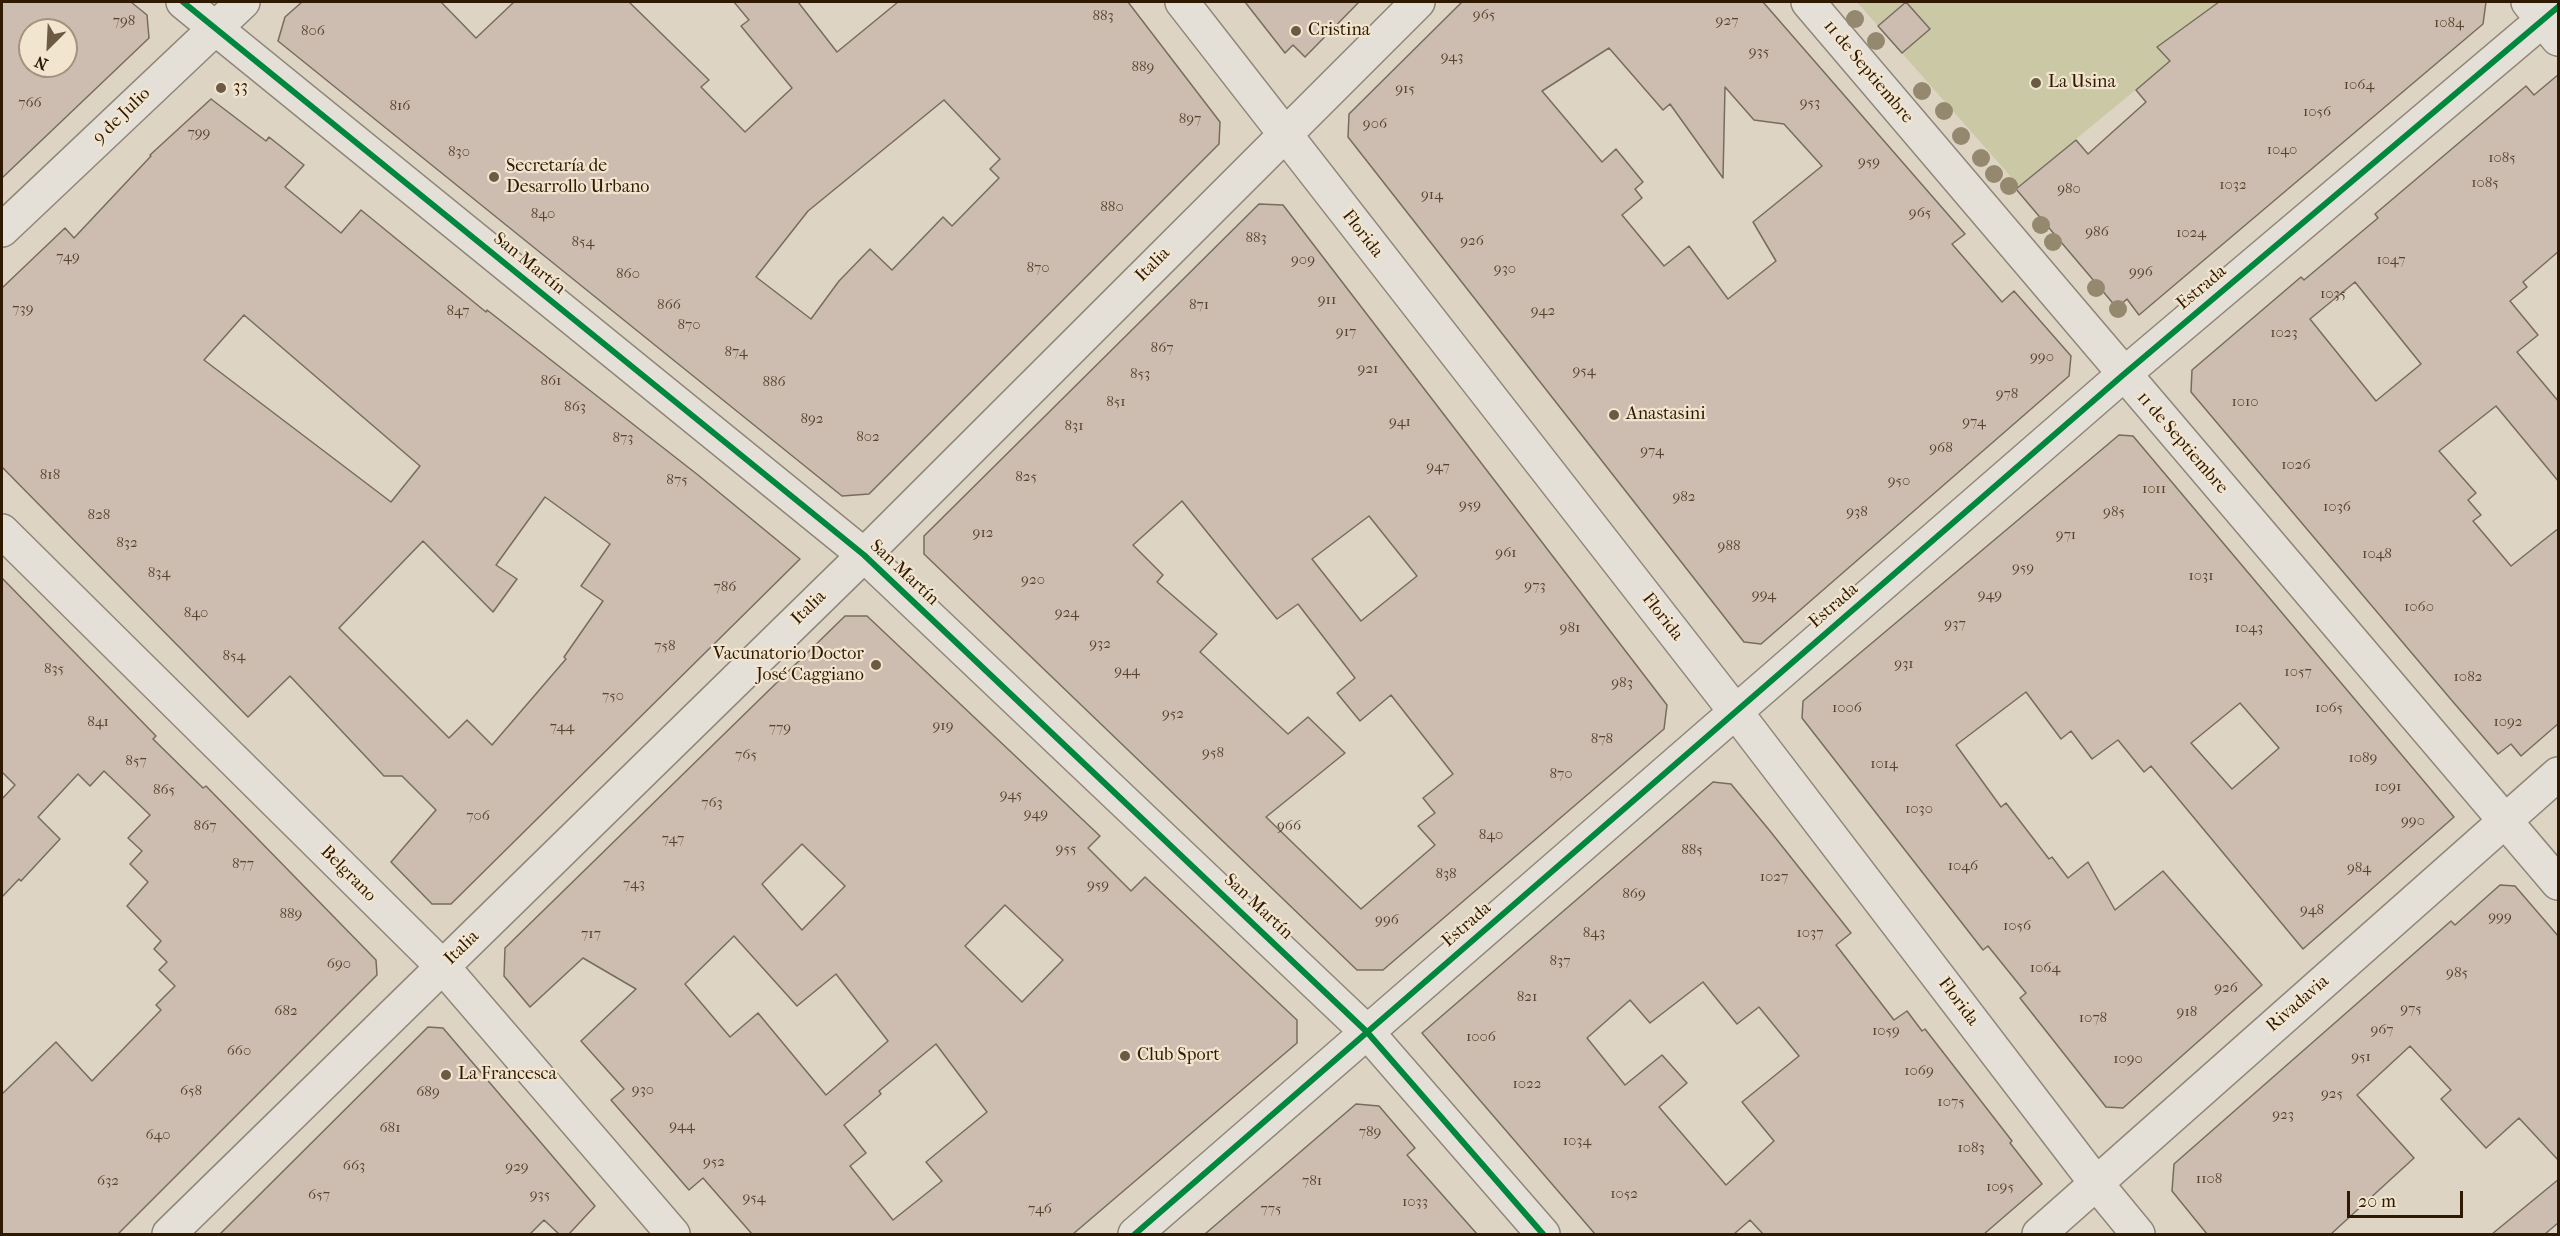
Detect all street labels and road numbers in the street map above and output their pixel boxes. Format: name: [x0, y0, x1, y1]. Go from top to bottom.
street label: 11 de Septiembre: [1818, 16, 1918, 128]
street label: 9 de Julio: [89, 83, 155, 149]
street label: Florida: [1337, 206, 1387, 262]
street label: San Martín: [489, 228, 569, 300]
street label: Italia: [1131, 243, 1175, 287]
street label: Estrada: [2173, 261, 2231, 315]
street label: 11 de Septiembre: [2132, 387, 2232, 499]
street label: San Martín: [865, 536, 943, 610]
street label: Estrada: [1805, 579, 1863, 633]
street label: Italia: [787, 586, 831, 630]
street label: Florida: [1637, 589, 1687, 645]
street label: Belgrano: [315, 841, 381, 907]
street label: San Martín: [1219, 870, 1297, 944]
street label: Estrada: [1438, 898, 1496, 952]
street label: Italia: [440, 926, 484, 970]
street label: Rivadavia: [2262, 971, 2334, 1037]
street label: Florida: [1933, 974, 1983, 1030]

